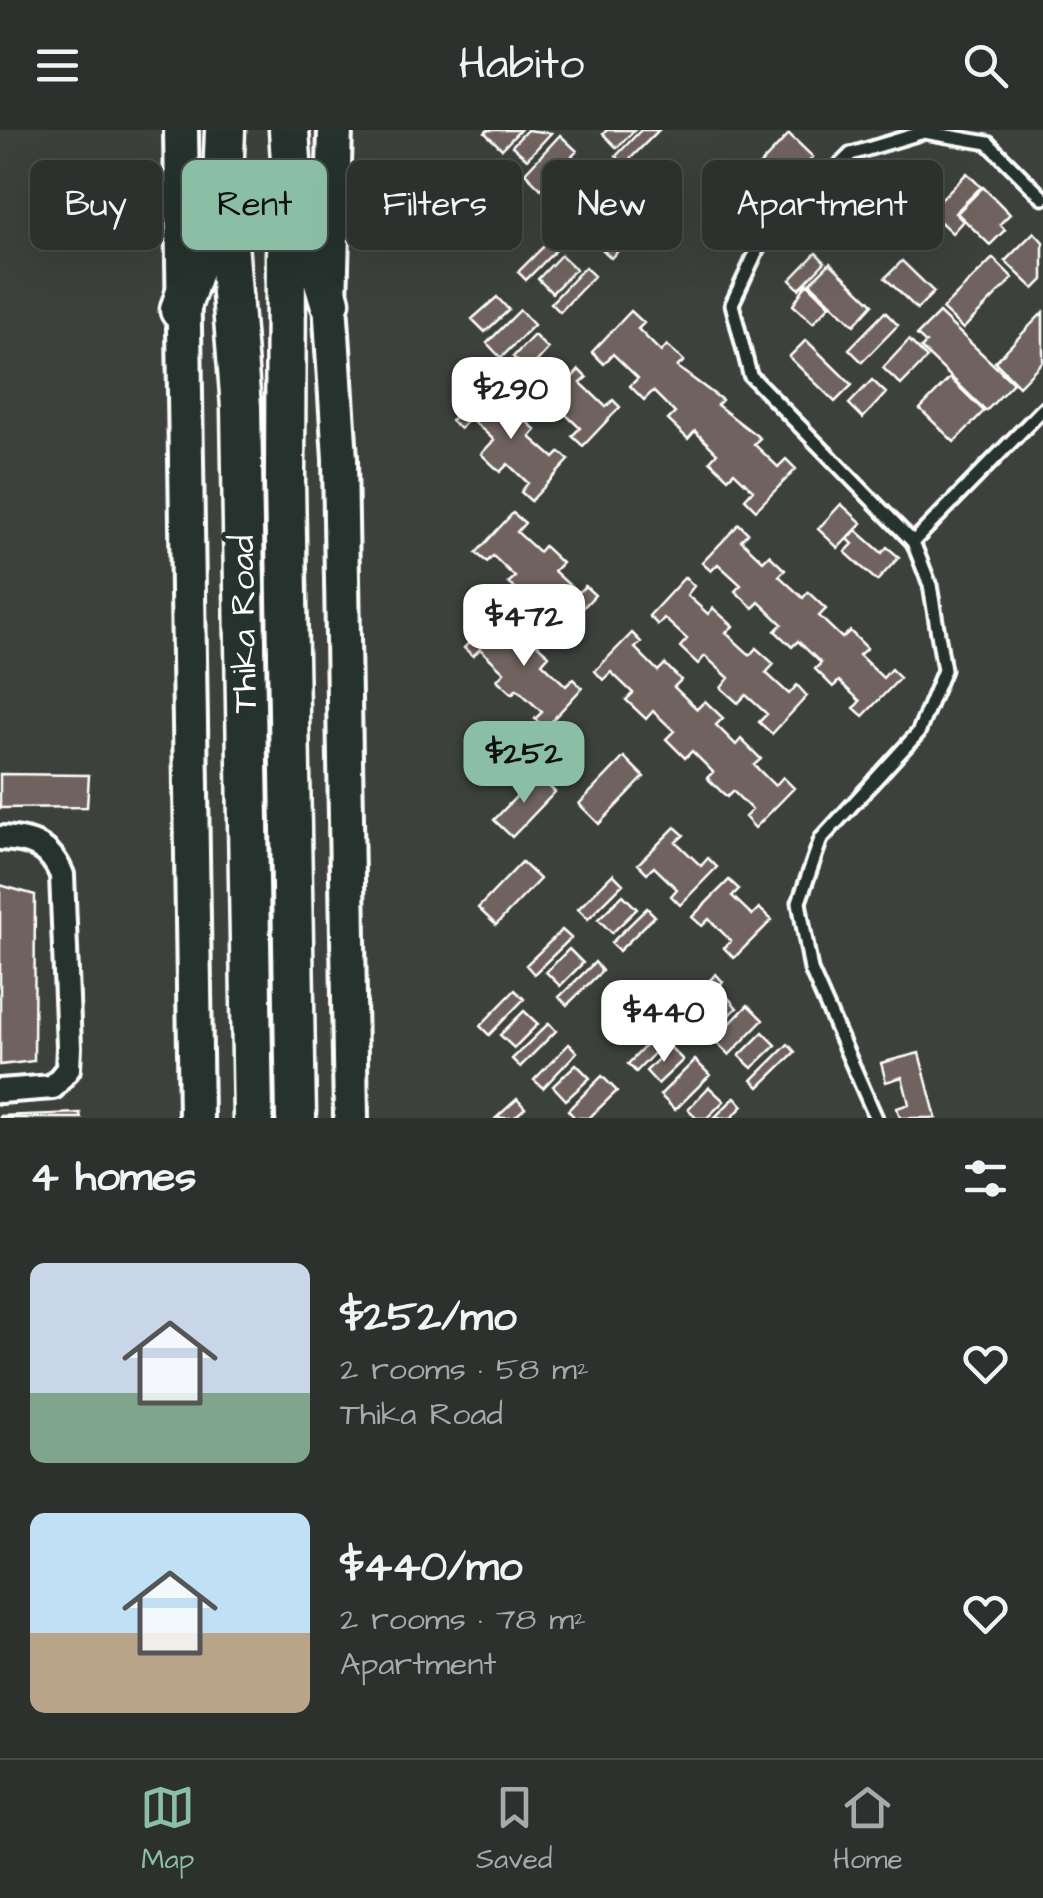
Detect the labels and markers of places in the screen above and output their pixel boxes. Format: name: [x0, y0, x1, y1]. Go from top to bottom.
pin: $290: [452, 357, 570, 442]
pin: $472: [465, 584, 583, 669]
pin: $252: [465, 721, 583, 806]
pin: $440: [605, 980, 723, 1065]

